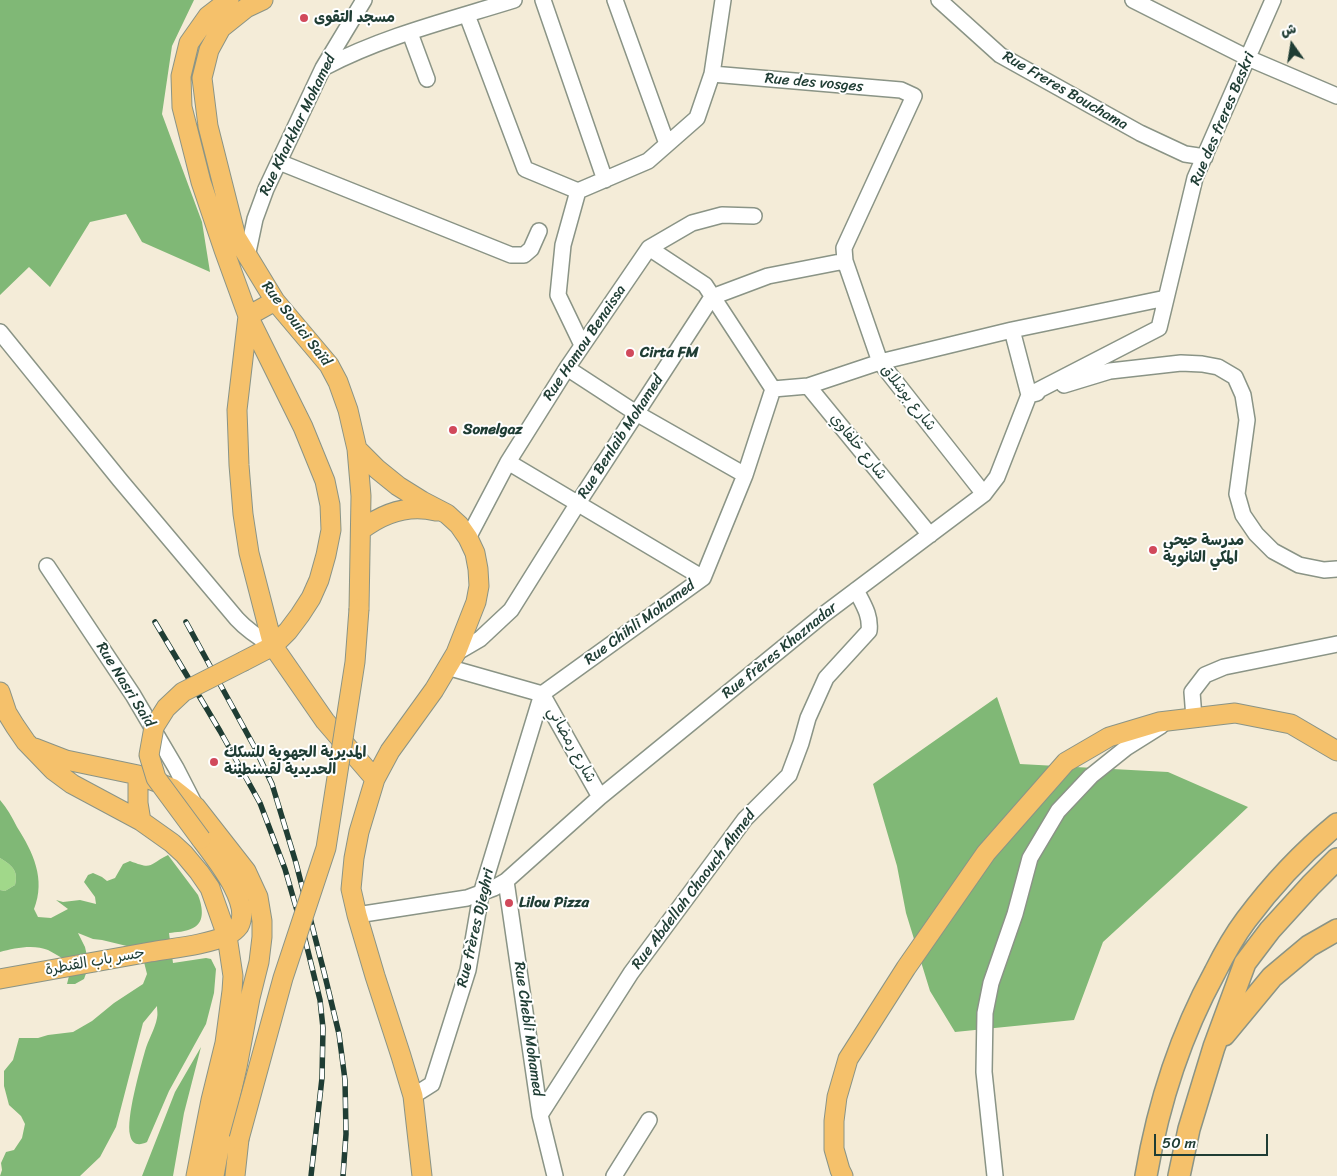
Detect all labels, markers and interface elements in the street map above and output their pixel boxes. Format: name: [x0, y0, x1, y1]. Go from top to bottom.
place label: مسجد التقوى: [314, 9, 395, 27]
marker: مسجد التقوى: [298, 12, 310, 24]
text: ش: [1278, 16, 1299, 44]
north arrow: [1267, 20, 1317, 70]
street label: Rue Freres Bouchama: [999, 48, 1131, 134]
street label: Rue des freres Beskri: [1187, 50, 1259, 188]
street label: Rue Kharkhar Mohamed: [256, 52, 340, 198]
street label: Rue des vosges: [764, 70, 864, 96]
street label: Rue Souici Saïd: [257, 278, 335, 370]
street label: Rue Hamou Benaissa: [540, 282, 630, 404]
place label: Cirta FM: [640, 344, 699, 362]
marker: Cirta FM: [624, 347, 636, 359]
street label: شارع بوشلاق: [877, 361, 939, 435]
street label: Rue Benlaib Mohamed: [574, 372, 668, 502]
street label: شارع خلفاوي: [826, 410, 890, 484]
place label: Sonelgaz: [463, 421, 522, 439]
marker: Sonelgaz: [447, 424, 459, 436]
place label: مدرسة حيحي المكي الثانوية: [1163, 532, 1244, 567]
marker: مدرسة حيحي المكي الثانوية: [1147, 544, 1159, 556]
street label: Rue Chihli Mohamed: [581, 577, 699, 669]
street label: Rue frères Khaznadar: [719, 599, 841, 703]
street label: Rue Nasri Said: [92, 639, 158, 731]
street label: شارع رمضاني: [543, 704, 599, 786]
place label: المديرية الجهوية للسكك الحديدية لقسنطينة: [224, 744, 366, 779]
marker: المديرية الجهوية للسكك الحديدية لقسنطينة: [208, 756, 220, 768]
street label: Rue Abdellah Chaouch Ahmed: [628, 807, 760, 973]
street label: Rue frères Djeghri: [454, 867, 498, 989]
place label: Lilou Pizza: [519, 894, 589, 912]
marker: Lilou Pizza: [503, 897, 515, 909]
street label: جسر باب القنطرة: [44, 944, 146, 980]
street label: Rue Chebli Mohamed: [510, 960, 546, 1098]
scale bar: [1157, 1124, 1271, 1156]
text: 50 m: [1162, 1130, 1196, 1156]

